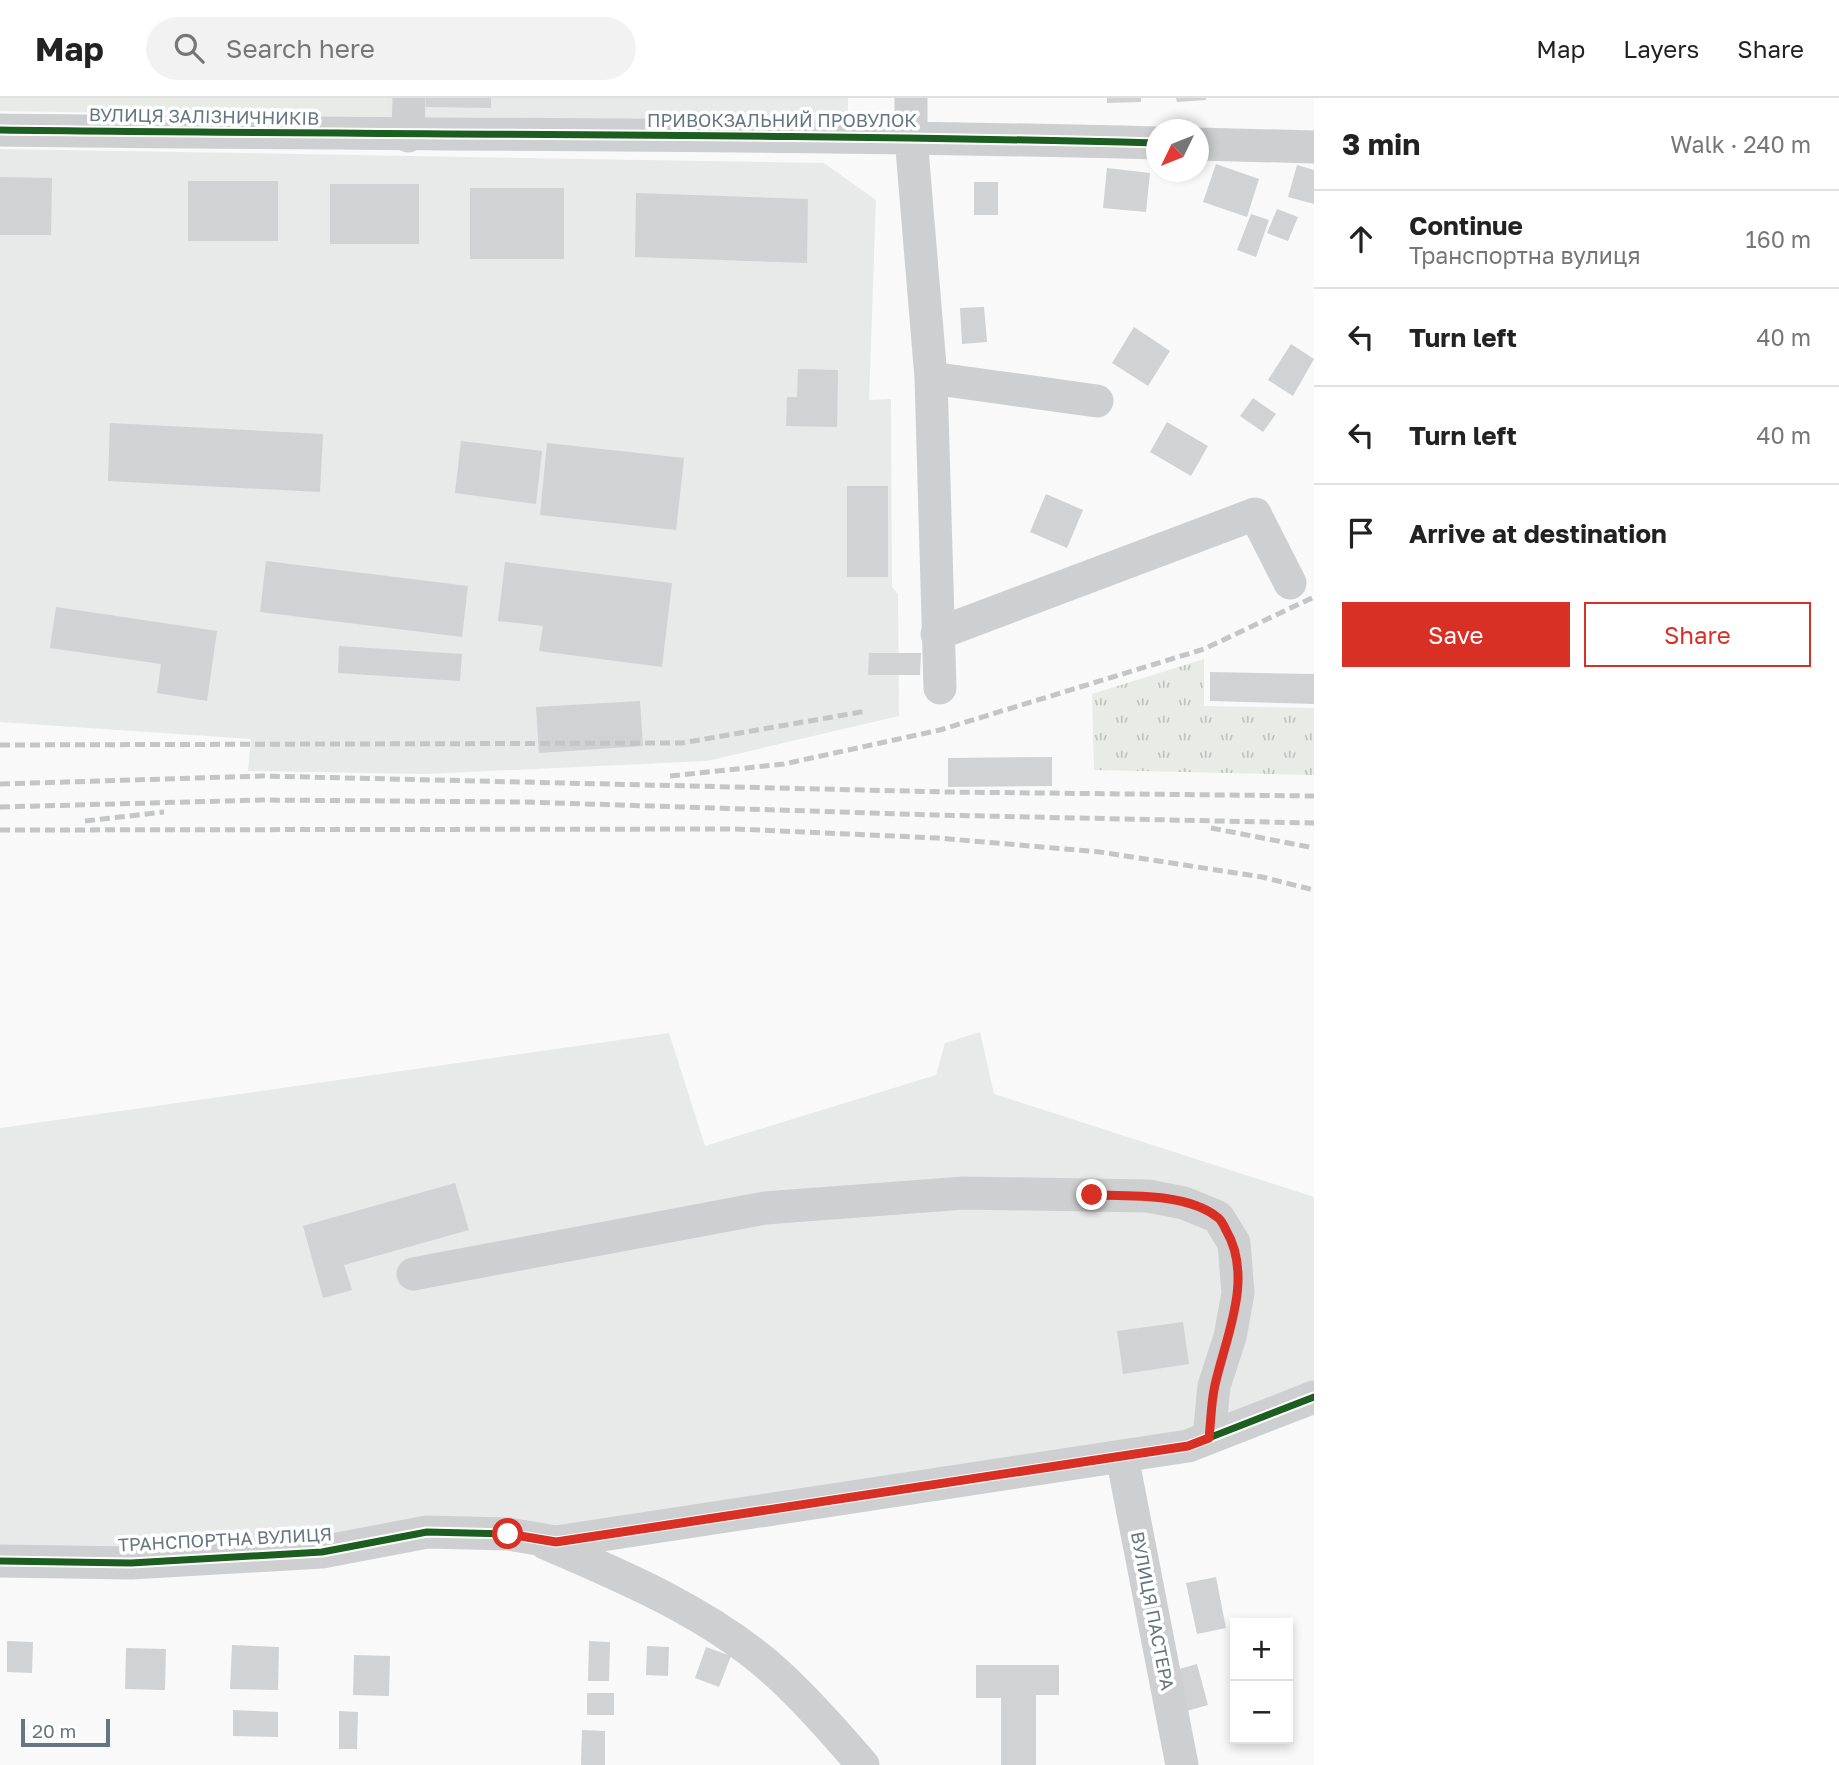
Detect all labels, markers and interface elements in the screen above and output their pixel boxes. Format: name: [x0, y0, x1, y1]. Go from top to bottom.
search box: [146, 17, 636, 80]
text: Map: [35, 29, 104, 68]
icon: search: [170, 29, 208, 67]
text: Search here: [226, 33, 375, 64]
text: Map: [1536, 34, 1585, 63]
text: Layers: [1623, 34, 1699, 63]
text: Share: [1737, 34, 1804, 63]
street label: ВУЛИЦЯ ЗАЛІЗНИЧНИКІВ: [89, 103, 319, 129]
street label: ПРИВОКЗАЛЬНИЙ ПРОВУЛОК: [647, 109, 917, 131]
north arrow: [1146, 119, 1209, 182]
text: 3 min: [1342, 126, 1420, 162]
text: Walk · 240 m: [1670, 130, 1811, 158]
text: Continue: [1409, 210, 1523, 241]
icon: ahead: [1342, 220, 1380, 258]
text: 160 m: [1746, 225, 1811, 253]
text: Транспортна вулиця: [1409, 241, 1641, 269]
icon: left: [1342, 318, 1380, 356]
text: Turn left: [1409, 322, 1517, 353]
text: 40 m: [1757, 323, 1811, 351]
icon: left: [1342, 416, 1380, 454]
text: Turn left: [1409, 420, 1517, 451]
text: 40 m: [1757, 421, 1811, 449]
icon: arrive: [1342, 514, 1380, 552]
text: Arrive at destination: [1409, 518, 1667, 549]
button: Save: [1342, 602, 1570, 667]
button: Share: [1584, 602, 1811, 667]
route end: [1076, 1179, 1107, 1210]
route start: [492, 1518, 523, 1549]
street label: ТРАНСПОРТНА ВУЛИЦЯ: [117, 1522, 333, 1556]
street label: ВУЛИЦЯ ПАСТЕРА: [1127, 1530, 1179, 1692]
map controls: [1230, 1618, 1293, 1744]
button: +: [1230, 1618, 1293, 1681]
button: −: [1230, 1681, 1293, 1744]
scale bar: [21, 1716, 110, 1748]
text: 20 m: [32, 1719, 76, 1742]

